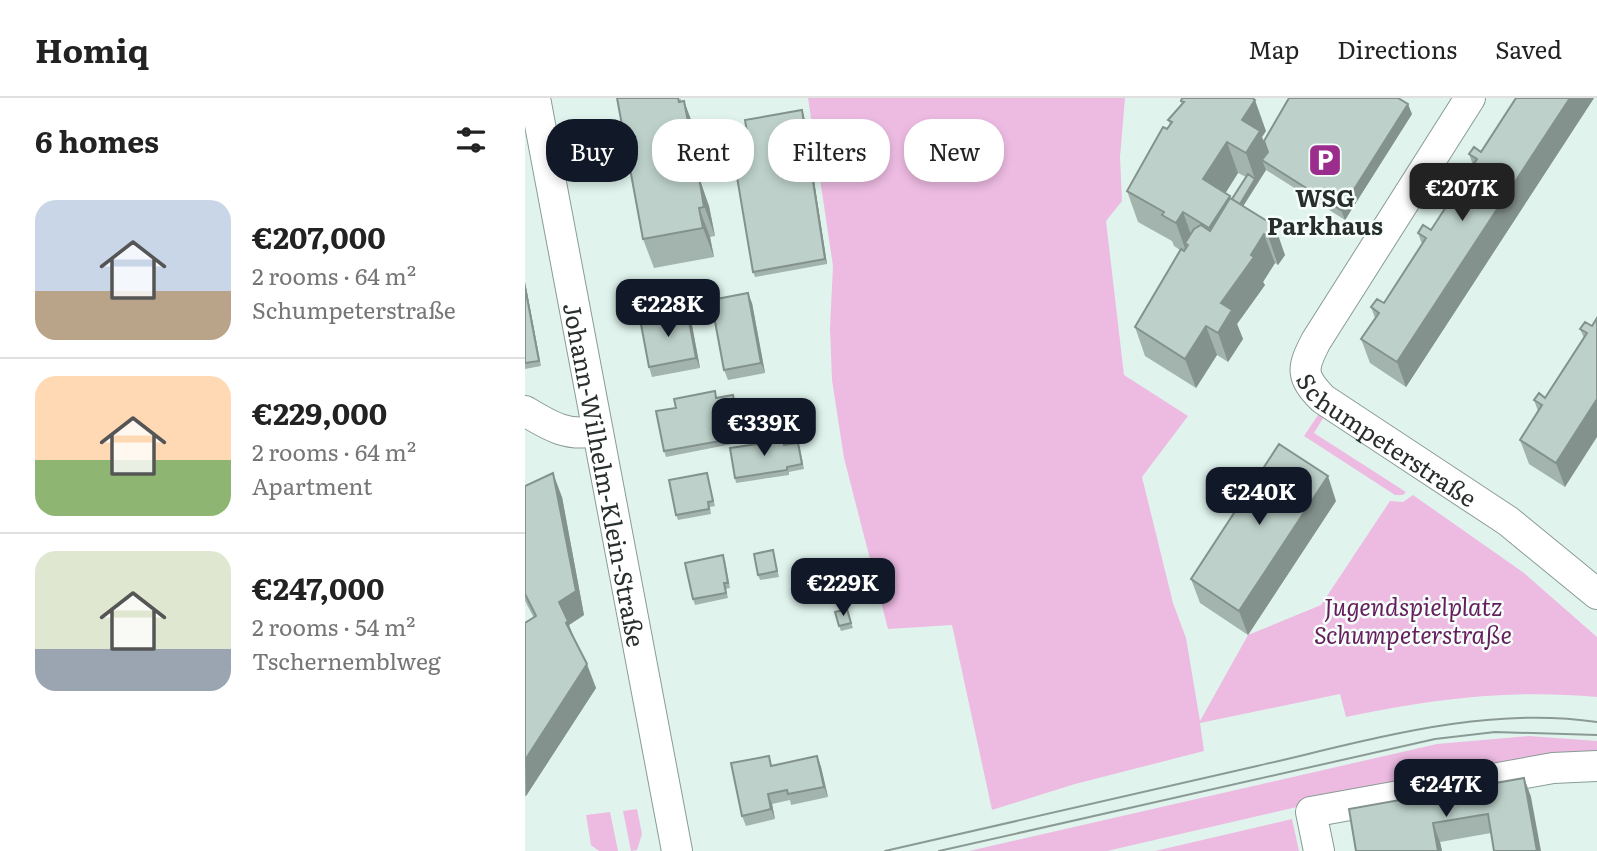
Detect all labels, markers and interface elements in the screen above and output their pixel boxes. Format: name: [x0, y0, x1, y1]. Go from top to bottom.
text: Homiq: [35, 24, 149, 73]
text: Map: [1248, 31, 1299, 66]
text: Directions: [1337, 31, 1457, 66]
text: Saved: [1495, 31, 1562, 66]
text: 6 homes: [35, 118, 159, 162]
chip: Buy: [546, 119, 638, 182]
chip: Rent: [652, 119, 754, 182]
chip: Filters: [768, 119, 890, 182]
chip: New: [904, 119, 1004, 182]
icon: filters: [452, 121, 490, 159]
parking icon: WSG Parkhaus: [1306, 141, 1344, 179]
pin: €207K: [1413, 164, 1511, 223]
text: €207K: [1426, 169, 1498, 203]
place label: WSG Parkhaus: [1267, 179, 1383, 242]
text: €207,000: [252, 214, 386, 258]
icon: home: [91, 228, 175, 312]
text: 2 rooms · 64 m²: [252, 258, 416, 292]
pin: €228K: [619, 280, 717, 339]
text: €228K: [632, 285, 704, 319]
text: Schumpeterstraße: [252, 292, 456, 326]
street label: Johann-Wilhelm-Klein-Straße: [556, 299, 656, 649]
street label: Schumpeterstraße: [1289, 366, 1484, 514]
text: €229,000: [252, 390, 387, 434]
pin: €339K: [715, 398, 813, 458]
icon: home: [91, 404, 175, 488]
text: €339K: [728, 404, 800, 438]
text: 2 rooms · 64 m²: [252, 434, 416, 468]
text: Apartment: [252, 468, 372, 502]
pin: €240K: [1210, 468, 1308, 527]
text: €240K: [1222, 473, 1296, 507]
pin: €229K: [794, 559, 892, 618]
text: €229K: [807, 564, 879, 598]
text: €247,000: [252, 565, 384, 609]
icon: home: [91, 579, 175, 663]
park label: Jugendspielplatz Schumpeterstraße: [1314, 588, 1512, 651]
text: 2 rooms · 54 m²: [252, 609, 415, 643]
text: Tschernemblweg: [252, 643, 441, 677]
pin: €247K: [1397, 760, 1495, 819]
text: €247K: [1410, 765, 1482, 799]

